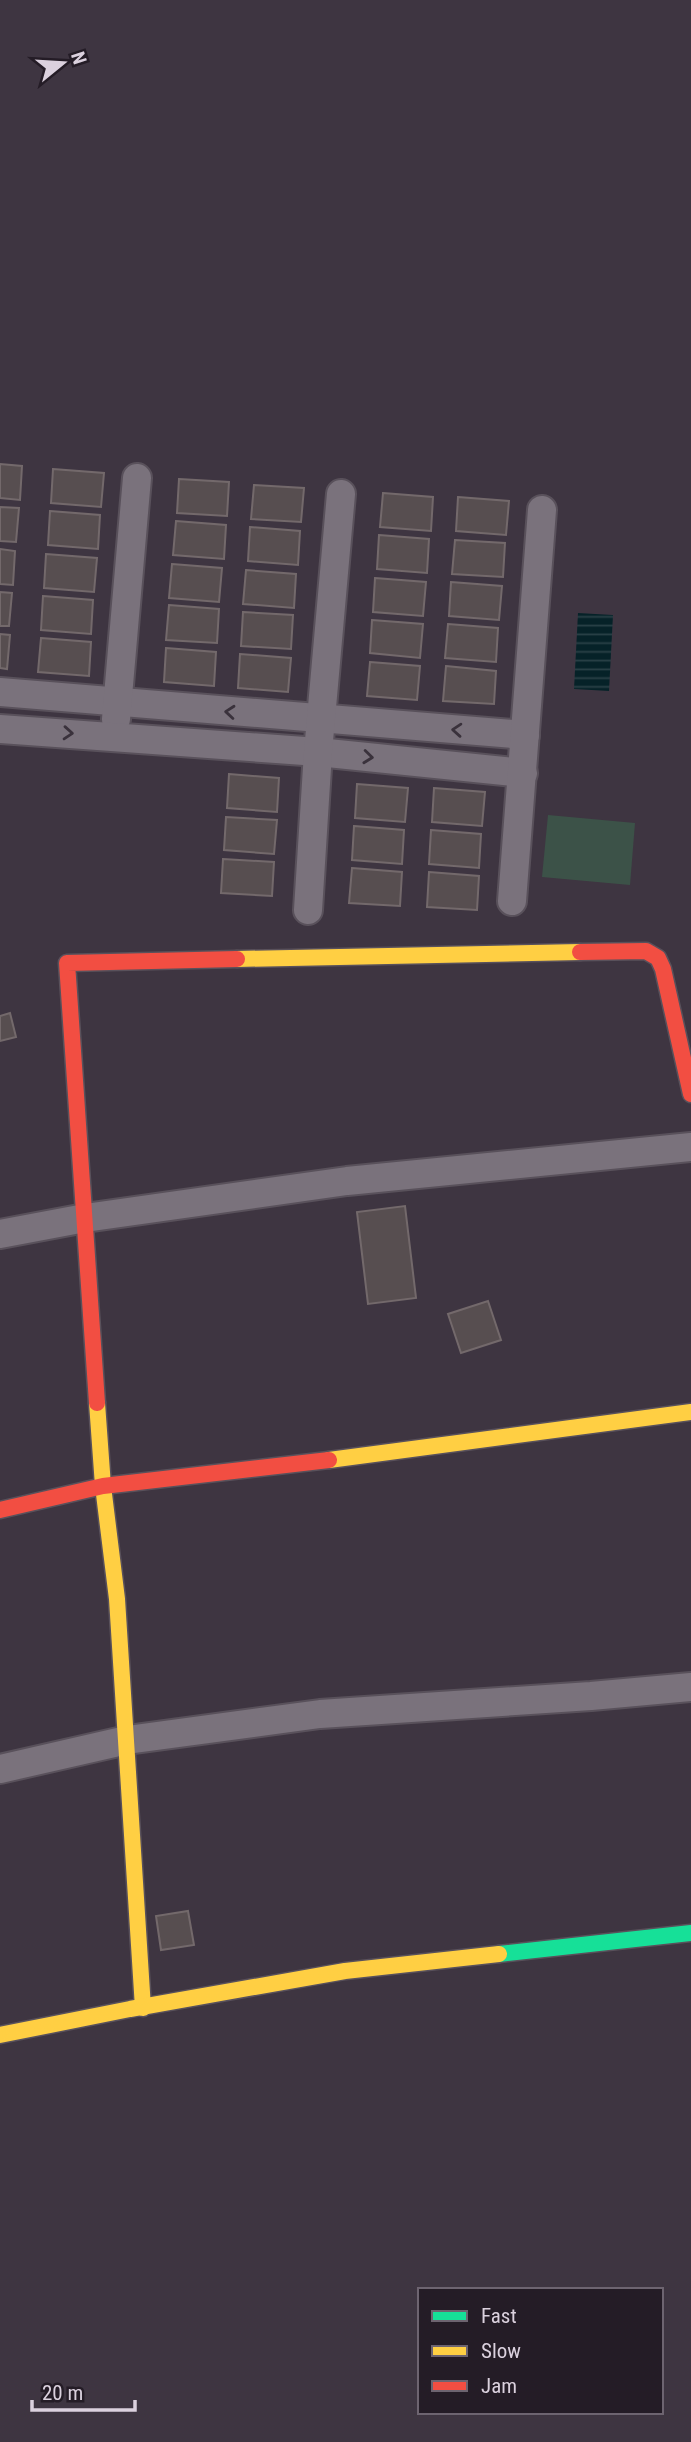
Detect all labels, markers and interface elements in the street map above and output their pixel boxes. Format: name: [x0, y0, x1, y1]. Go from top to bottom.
north arrow: [28, 28, 98, 98]
text: N: [66, 49, 91, 67]
one-way arrow: [225, 705, 236, 720]
one-way arrow: [451, 723, 462, 738]
one-way arrow: [63, 725, 74, 740]
one-way arrow: [362, 750, 374, 765]
legend: [418, 2288, 663, 2414]
text: Fast: [481, 2304, 517, 2328]
text: Slow: [481, 2339, 521, 2363]
scale bar: [32, 2368, 135, 2412]
text: Jam: [481, 2374, 517, 2398]
text: 20 m: [42, 2381, 83, 2405]

